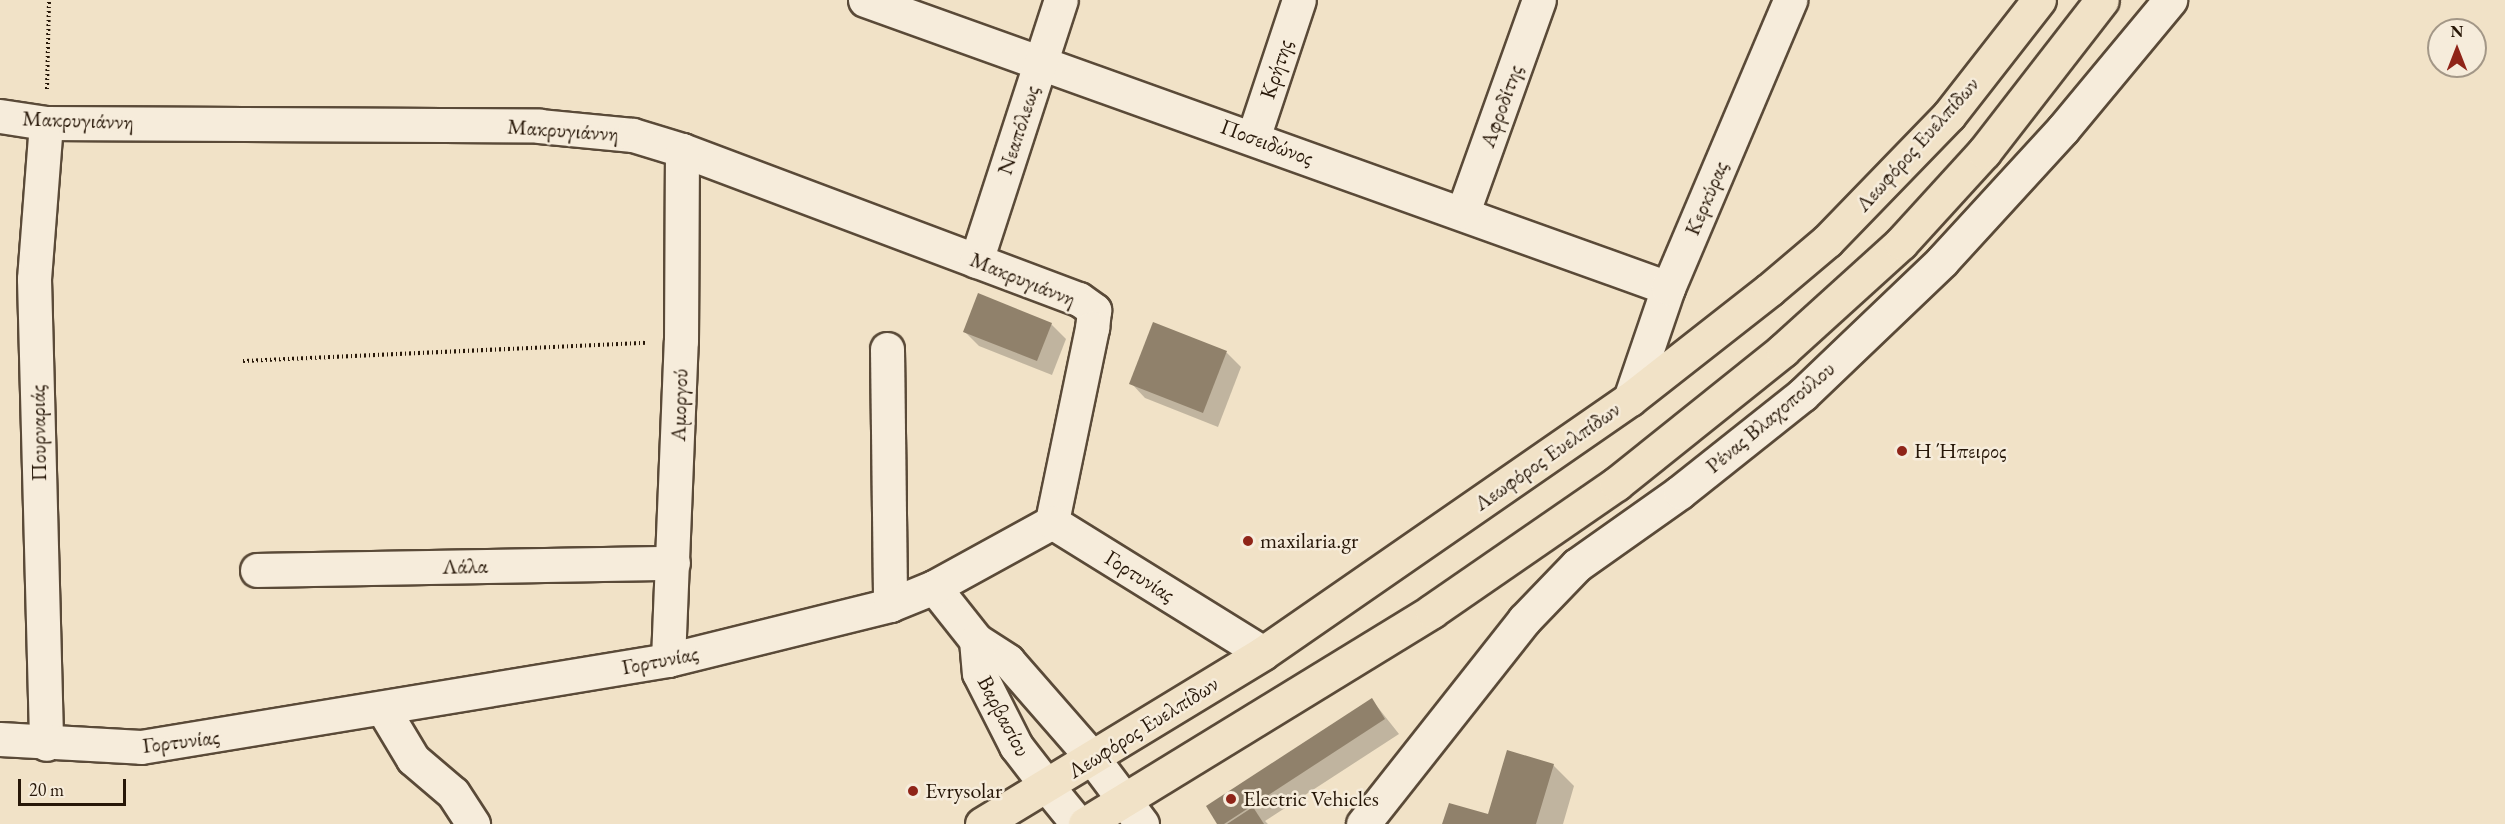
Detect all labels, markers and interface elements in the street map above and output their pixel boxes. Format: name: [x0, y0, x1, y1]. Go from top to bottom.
north arrow: [2427, 18, 2487, 78]
text: N: [2451, 21, 2463, 42]
street label: Κρήτης: [1254, 36, 1298, 102]
street label: Αφροδίτης: [1474, 61, 1528, 151]
street label: Λεωφόρος Ευελπίδων: [1849, 71, 1985, 217]
street label: Νεαπόλεως: [991, 82, 1045, 178]
street label: Μακρυγιάννη: [22, 105, 134, 135]
street label: Μακρυγιάννη: [506, 113, 620, 147]
street label: Ποσειδώνος: [1217, 113, 1317, 171]
street label: Κερκύρας: [1679, 157, 1733, 239]
street label: Μακρυγιάννη: [966, 246, 1080, 312]
street label: Ρένας Βλαχοπούλου: [1700, 355, 1840, 479]
street label: Αμοργού: [665, 368, 693, 442]
street label: Πουρναριάς: [24, 384, 52, 482]
street label: Λεωφόρος Ευελπίδων: [1469, 396, 1625, 516]
place label: Η Ήπειρος: [1914, 438, 2007, 464]
marker: Η Ήπειρος: [1895, 444, 1909, 458]
place label: maxilaria.gr: [1260, 528, 1358, 554]
marker: maxilaria.gr: [1241, 534, 1255, 548]
street label: Γορτυνίας: [1100, 544, 1180, 608]
street label: Λάλα: [442, 552, 488, 580]
street label: Γορτυνίας: [619, 640, 701, 680]
street label: Λεωφόρος Ευελπίδων: [1063, 670, 1223, 784]
street label: Βαρβασίου: [972, 671, 1036, 761]
street label: Γορτυνίας: [141, 723, 221, 759]
scale bar: [21, 767, 129, 805]
text: 20 m: [29, 778, 64, 801]
place label: Evrysolar: [925, 778, 1002, 804]
marker: Evrysolar: [906, 784, 920, 798]
place label: Electric Vehicles: [1243, 786, 1379, 812]
marker: Electric Vehicles: [1224, 792, 1238, 806]

